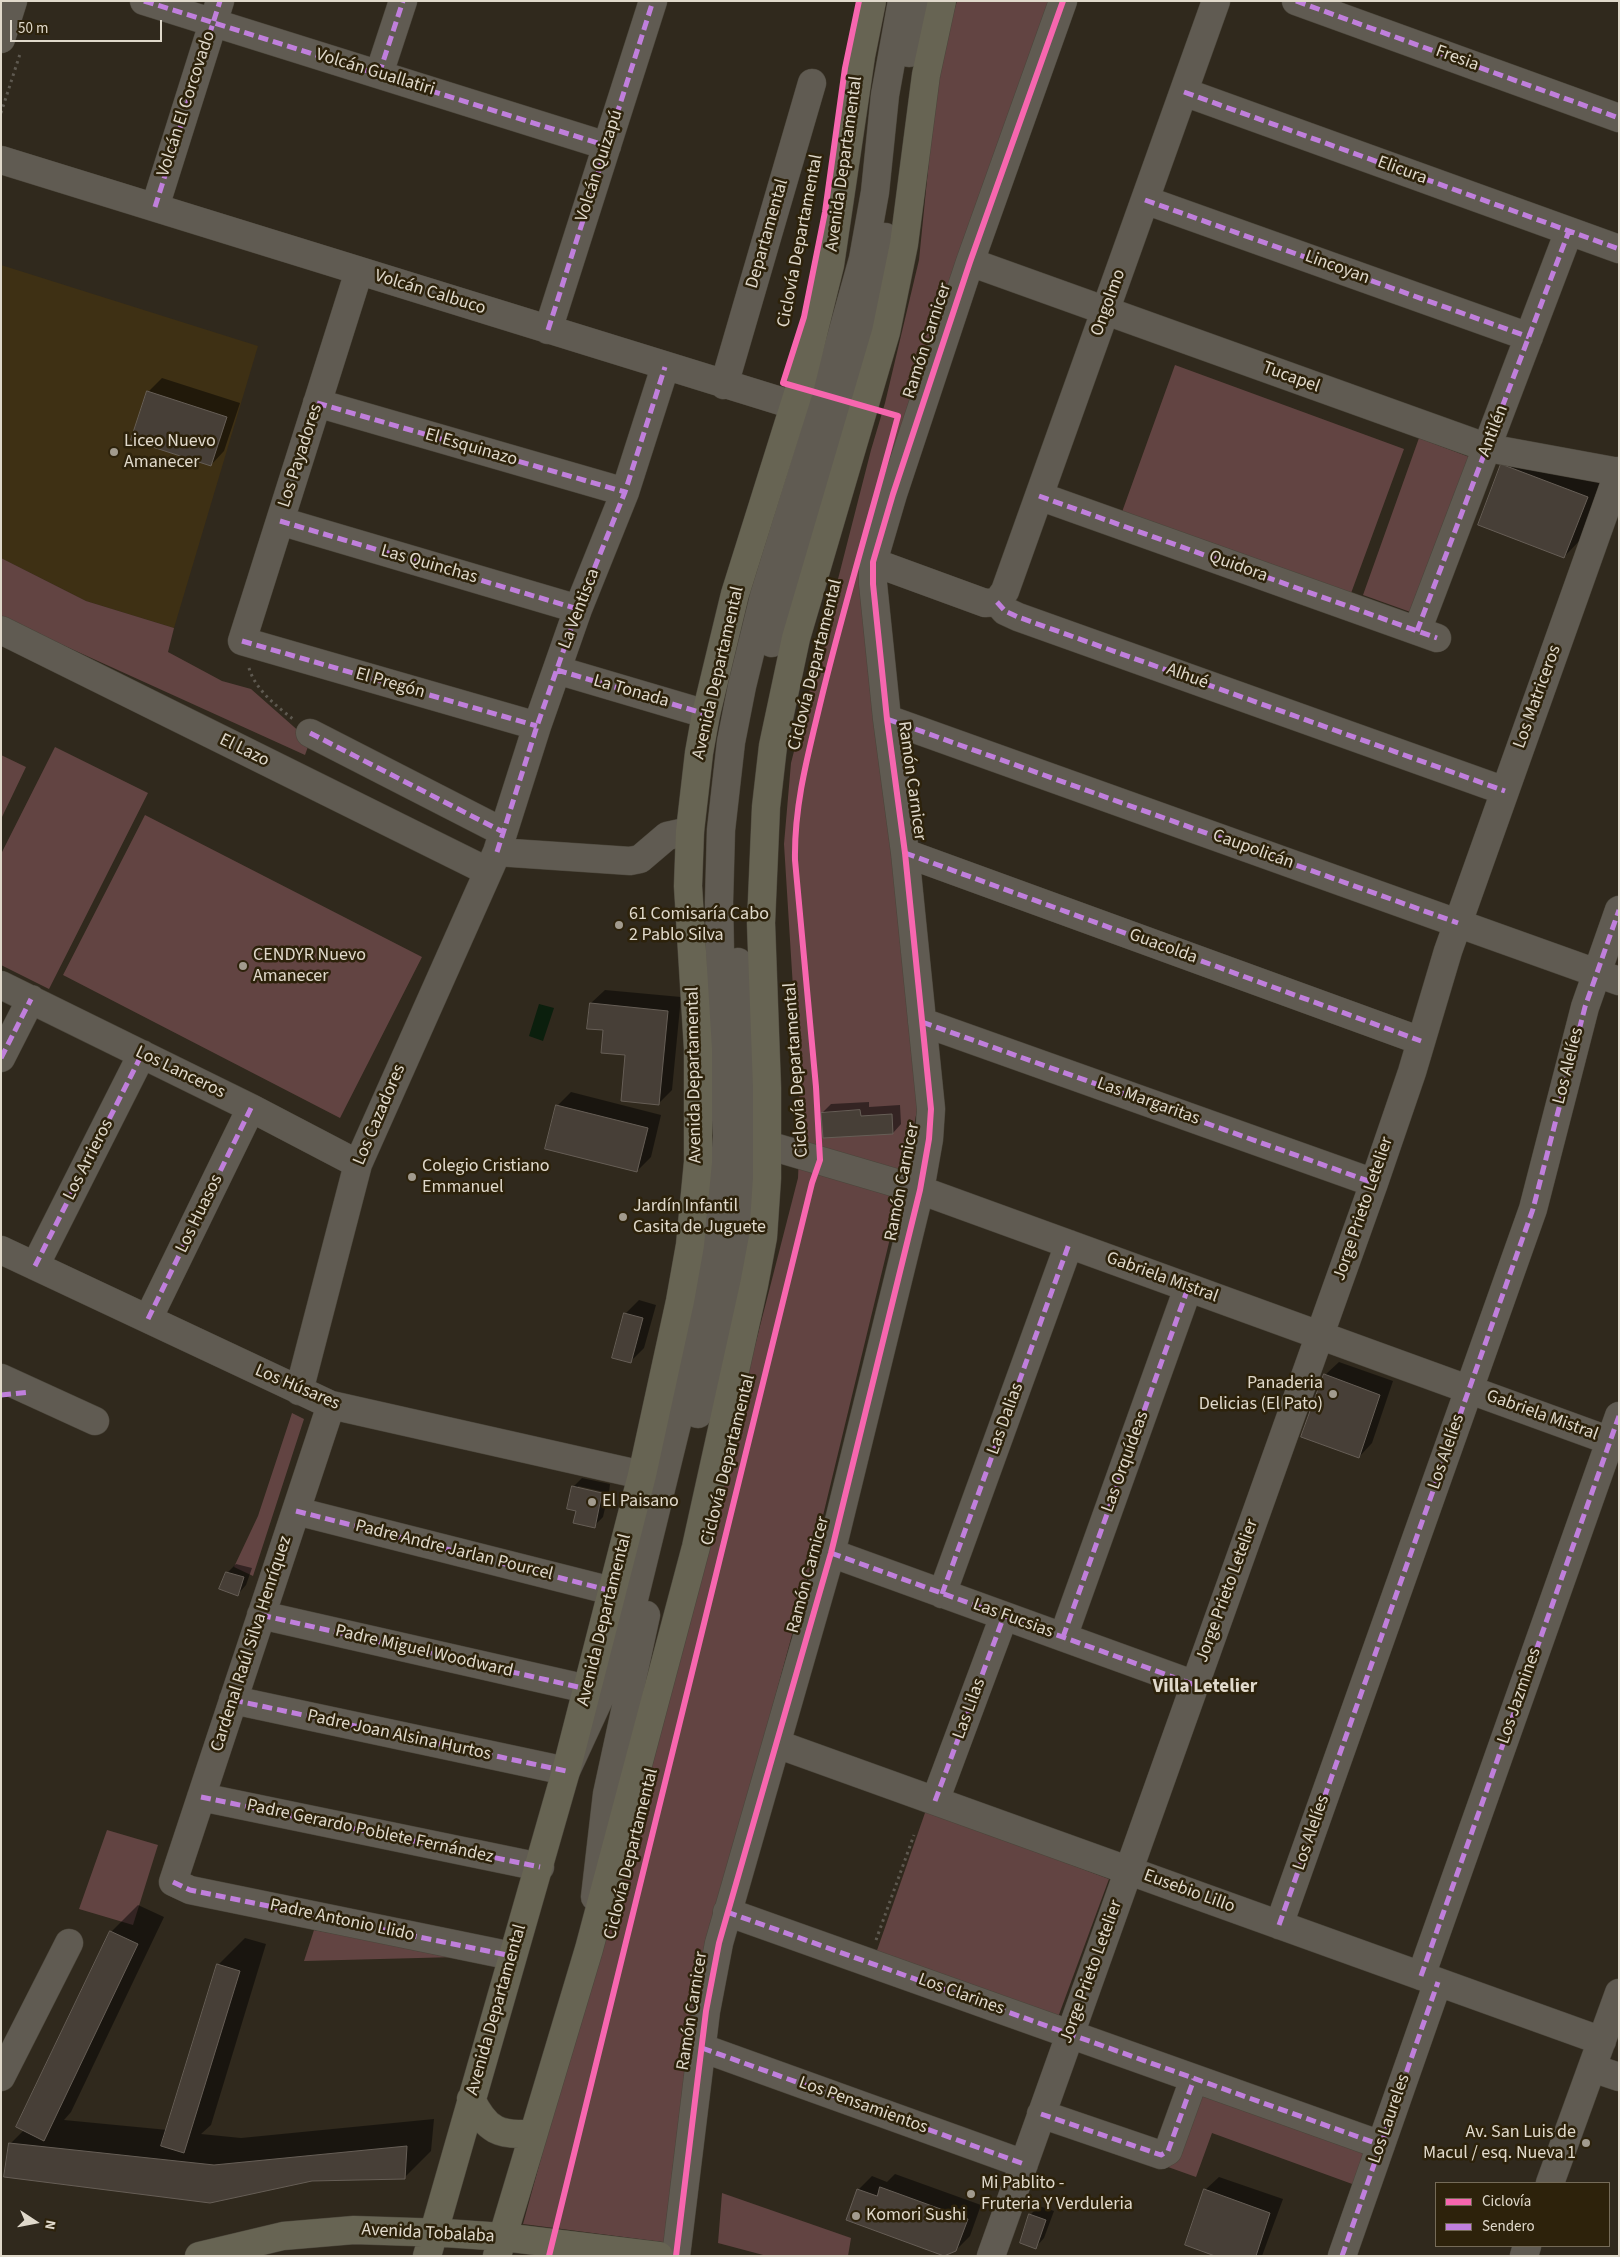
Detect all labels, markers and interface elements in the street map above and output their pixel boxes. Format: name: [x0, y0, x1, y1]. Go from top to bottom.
scale bar: [12, 10, 165, 42]
text: 50 m: [18, 18, 48, 39]
street label: Volcán El Corcovado: [153, 28, 221, 180]
street label: Fresia: [1432, 41, 1482, 77]
street label: Volcán Guallatiri: [313, 45, 437, 101]
street label: Avenida Departamental: [822, 75, 868, 253]
street label: Volcán Quizapú: [572, 107, 628, 225]
street label: Elicura: [1374, 152, 1430, 190]
street label: Ciclovía Departamental: [774, 153, 828, 329]
street label: Departamental: [742, 177, 794, 291]
street label: Lincoyan: [1302, 246, 1372, 290]
street label: Volcán Calbuco: [372, 266, 488, 320]
street label: Ongolmo: [1087, 267, 1131, 339]
street label: Ramón Carnicer: [899, 280, 957, 402]
street label: Tucapel: [1259, 358, 1323, 398]
street label: Los Payadores: [274, 402, 328, 510]
street label: Antilén: [1474, 402, 1514, 460]
street label: El Esquinazo: [422, 425, 520, 471]
place label: Liceo Nuevo Amanecer: [124, 431, 216, 474]
marker: Liceo Nuevo Amanecer: [108, 446, 120, 458]
street label: Las Quinchas: [378, 541, 480, 589]
street label: Quidora: [1206, 546, 1270, 588]
street label: La Ventisca: [555, 566, 605, 652]
street label: Ciclovía Departamental: [784, 577, 848, 753]
street label: Avenida Departamental: [689, 584, 749, 762]
street label: Los Matriceros: [1509, 642, 1567, 752]
street label: Alhué: [1163, 660, 1211, 694]
street label: El Pregón: [353, 664, 427, 704]
street label: La Tonada: [591, 671, 671, 713]
street label: Ramón Carnicer: [892, 720, 930, 842]
street label: El Lazo: [216, 730, 272, 772]
street label: Caupolicán: [1209, 825, 1297, 875]
place label: 61 Comisaría Cabo 2 Pablo Silva: [629, 904, 769, 946]
marker: 61 Comisaría Cabo 2 Pablo Silva: [613, 919, 625, 931]
street label: Guacolda: [1126, 925, 1200, 969]
place label: CENDYR Nuevo Amanecer: [253, 945, 366, 988]
marker: CENDYR Nuevo Amanecer: [237, 960, 249, 972]
street label: Ciclovía Departamental: [780, 982, 814, 1158]
street label: Avenida Departamental: [683, 986, 707, 1164]
street label: Los Alelíes: [1549, 1025, 1589, 1107]
street label: Los Lanceros: [132, 1042, 228, 1104]
street label: Los Cazadores: [349, 1061, 411, 1169]
street label: Las Margaritas: [1094, 1073, 1202, 1131]
street label: Los Arrieros: [59, 1116, 119, 1204]
street label: Ramón Carnicer: [881, 1121, 925, 1243]
street label: Jorge Prieto Letelier: [1329, 1134, 1399, 1284]
place label: Colegio Cristiano Emmanuel: [422, 1156, 550, 1198]
street label: Los Huasos: [172, 1171, 228, 1257]
marker: Colegio Cristiano Emmanuel: [406, 1171, 418, 1183]
place label: Jardín Infantil Casita de Juguete: [633, 1196, 766, 1238]
marker: Jardín Infantil Casita de Juguete: [617, 1211, 629, 1223]
street label: Gabriela Mistral: [1103, 1248, 1221, 1308]
street label: Los Húsares: [251, 1360, 343, 1416]
street label: Ciclovía Departamental: [697, 1372, 761, 1548]
place label: Panaderia Delicias (El Pato): [1199, 1373, 1323, 1416]
street label: Las Dalias: [983, 1380, 1029, 1458]
street label: Gabriela Mistral: [1483, 1386, 1601, 1446]
marker: Panaderia Delicias (El Pato): [1327, 1388, 1339, 1400]
street label: Las Orquídeas: [1098, 1408, 1154, 1516]
street label: Los Alelíes: [1424, 1412, 1470, 1492]
place label: El Paisano: [602, 1491, 679, 1513]
marker: El Paisano: [586, 1496, 598, 1508]
street label: Ramón Carnicer: [783, 1514, 835, 1636]
street label: Padre Andre Jarlan Pourcel: [353, 1516, 555, 1586]
street label: Jorge Prieto Letelier: [1192, 1516, 1264, 1666]
street label: Avenida Departamental: [573, 1532, 637, 1708]
street label: Cardenal Raúl Silva Henríquez: [207, 1533, 297, 1755]
street label: Las Fucsias: [970, 1594, 1056, 1644]
street label: Padre Miguel Woodward: [333, 1621, 515, 1683]
street label: Los Jazmines: [1493, 1645, 1547, 1747]
street label: Las Lilas: [949, 1676, 991, 1742]
district label: Villa Letelier: [1153, 1677, 1257, 1699]
street label: Padre Joan Alsina Hurtos: [305, 1706, 493, 1766]
street label: Ciclovía Departamental: [600, 1766, 664, 1942]
street label: Los Alelíes: [1289, 1793, 1335, 1873]
street label: Padre Gerardo Poblete Fernández: [245, 1795, 495, 1869]
street label: Eusebio Lillo: [1140, 1866, 1238, 1918]
street label: Padre Antonio Llido: [268, 1895, 416, 1947]
street label: Jorge Prieto Letelier: [1056, 1897, 1128, 2047]
street label: Avenida Departamental: [462, 1922, 532, 2098]
street label: Ramón Carnicer: [673, 1950, 713, 2072]
street label: Los Clarines: [915, 1969, 1007, 2021]
street label: Los Laureles: [1365, 2071, 1415, 2167]
street label: Los Pensamientos: [796, 2073, 930, 2139]
place label: Av. San Luis de Macul / esq. Nueva 1: [1423, 2122, 1576, 2164]
marker: Av. San Luis de Macul / esq. Nueva 1: [1580, 2137, 1592, 2149]
place label: Mi Pablito - Fruteria Y Verduleria: [981, 2173, 1133, 2216]
legend: [1435, 2182, 1610, 2247]
marker: Mi Pablito - Fruteria Y Verduleria: [965, 2188, 977, 2200]
text: Ciclovía: [1482, 2191, 1531, 2212]
north arrow: [10, 2197, 60, 2247]
place label: Komori Sushi: [866, 2205, 966, 2227]
marker: Komori Sushi: [850, 2210, 862, 2222]
text: Sendero: [1482, 2216, 1535, 2237]
text: N: [39, 2218, 60, 2231]
street label: Avenida Tobalaba: [361, 2220, 495, 2248]

